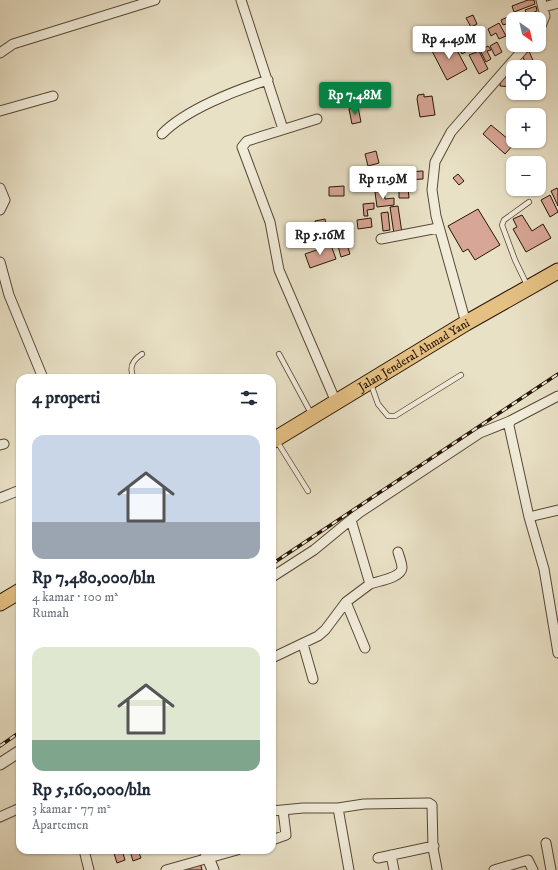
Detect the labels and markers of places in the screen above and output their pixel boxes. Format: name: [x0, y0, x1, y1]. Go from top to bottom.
pin: Rp 4.49M: [408, 26, 490, 60]
pin: Rp 7.48M: [314, 82, 396, 116]
pin: Rp 11.9M: [342, 166, 424, 200]
pin: Rp 5.16M: [279, 222, 361, 256]

